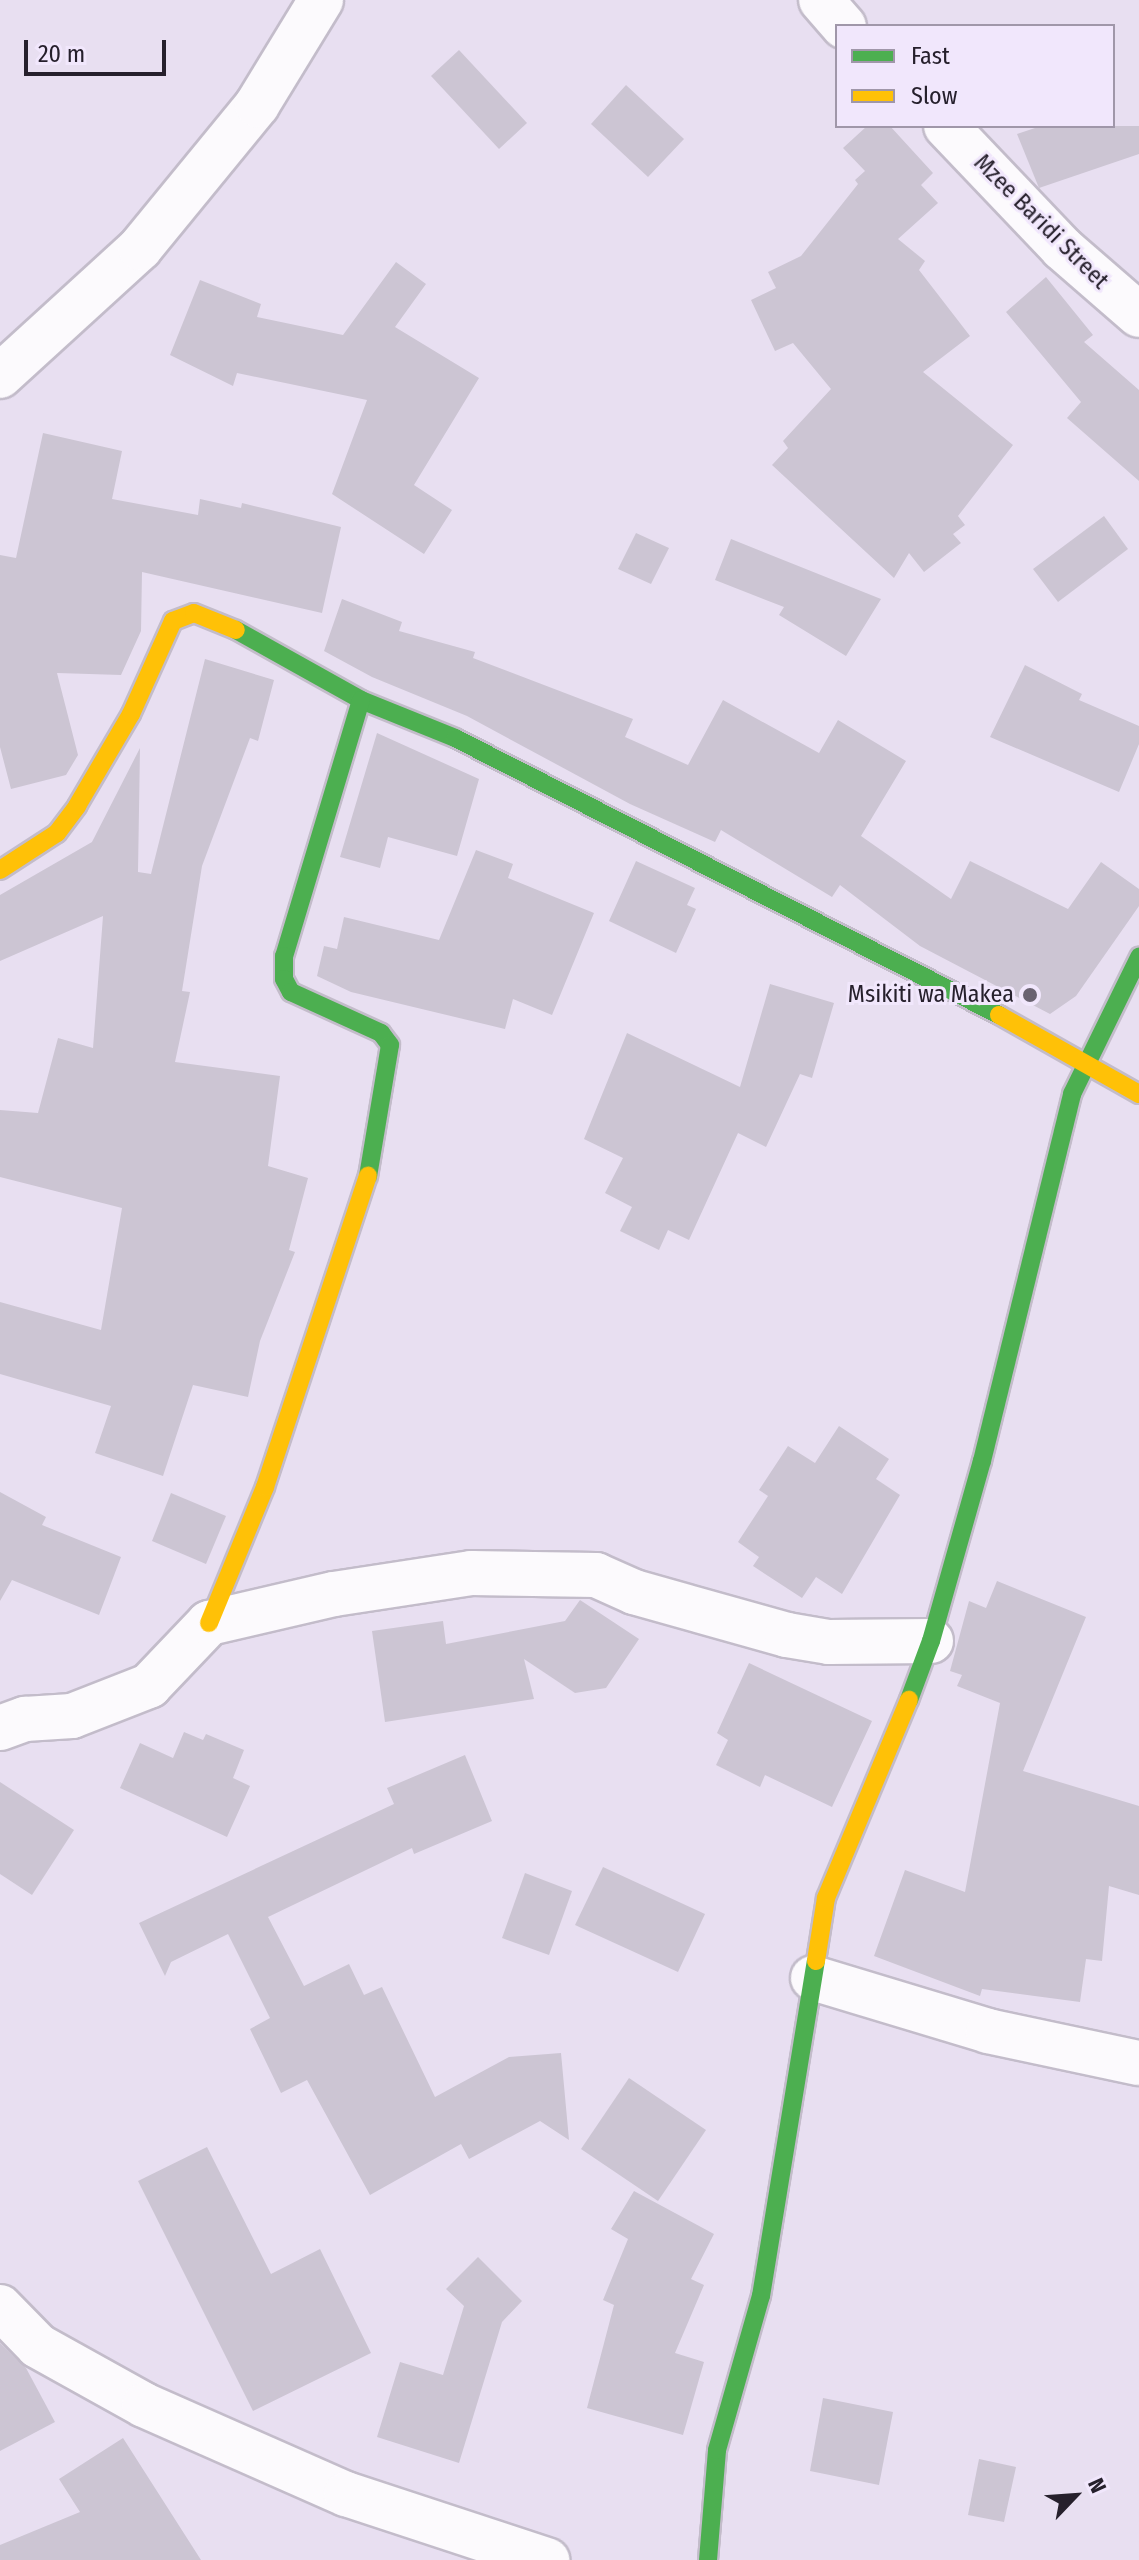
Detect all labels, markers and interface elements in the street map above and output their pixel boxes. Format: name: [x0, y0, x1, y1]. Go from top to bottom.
scale bar: [28, 24, 170, 74]
legend: [835, 24, 1115, 128]
text: 20 m: [38, 40, 85, 68]
text: Fast: [911, 42, 950, 70]
text: Slow: [911, 82, 957, 110]
street label: Mzee Baridi Street: [968, 149, 1114, 295]
place label: Msikiti wa Makea: [848, 981, 1014, 1009]
marker: Msikiti wa Makea: [1021, 986, 1039, 1004]
north arrow: [1035, 2456, 1115, 2536]
text: N: [1082, 2474, 1112, 2497]

